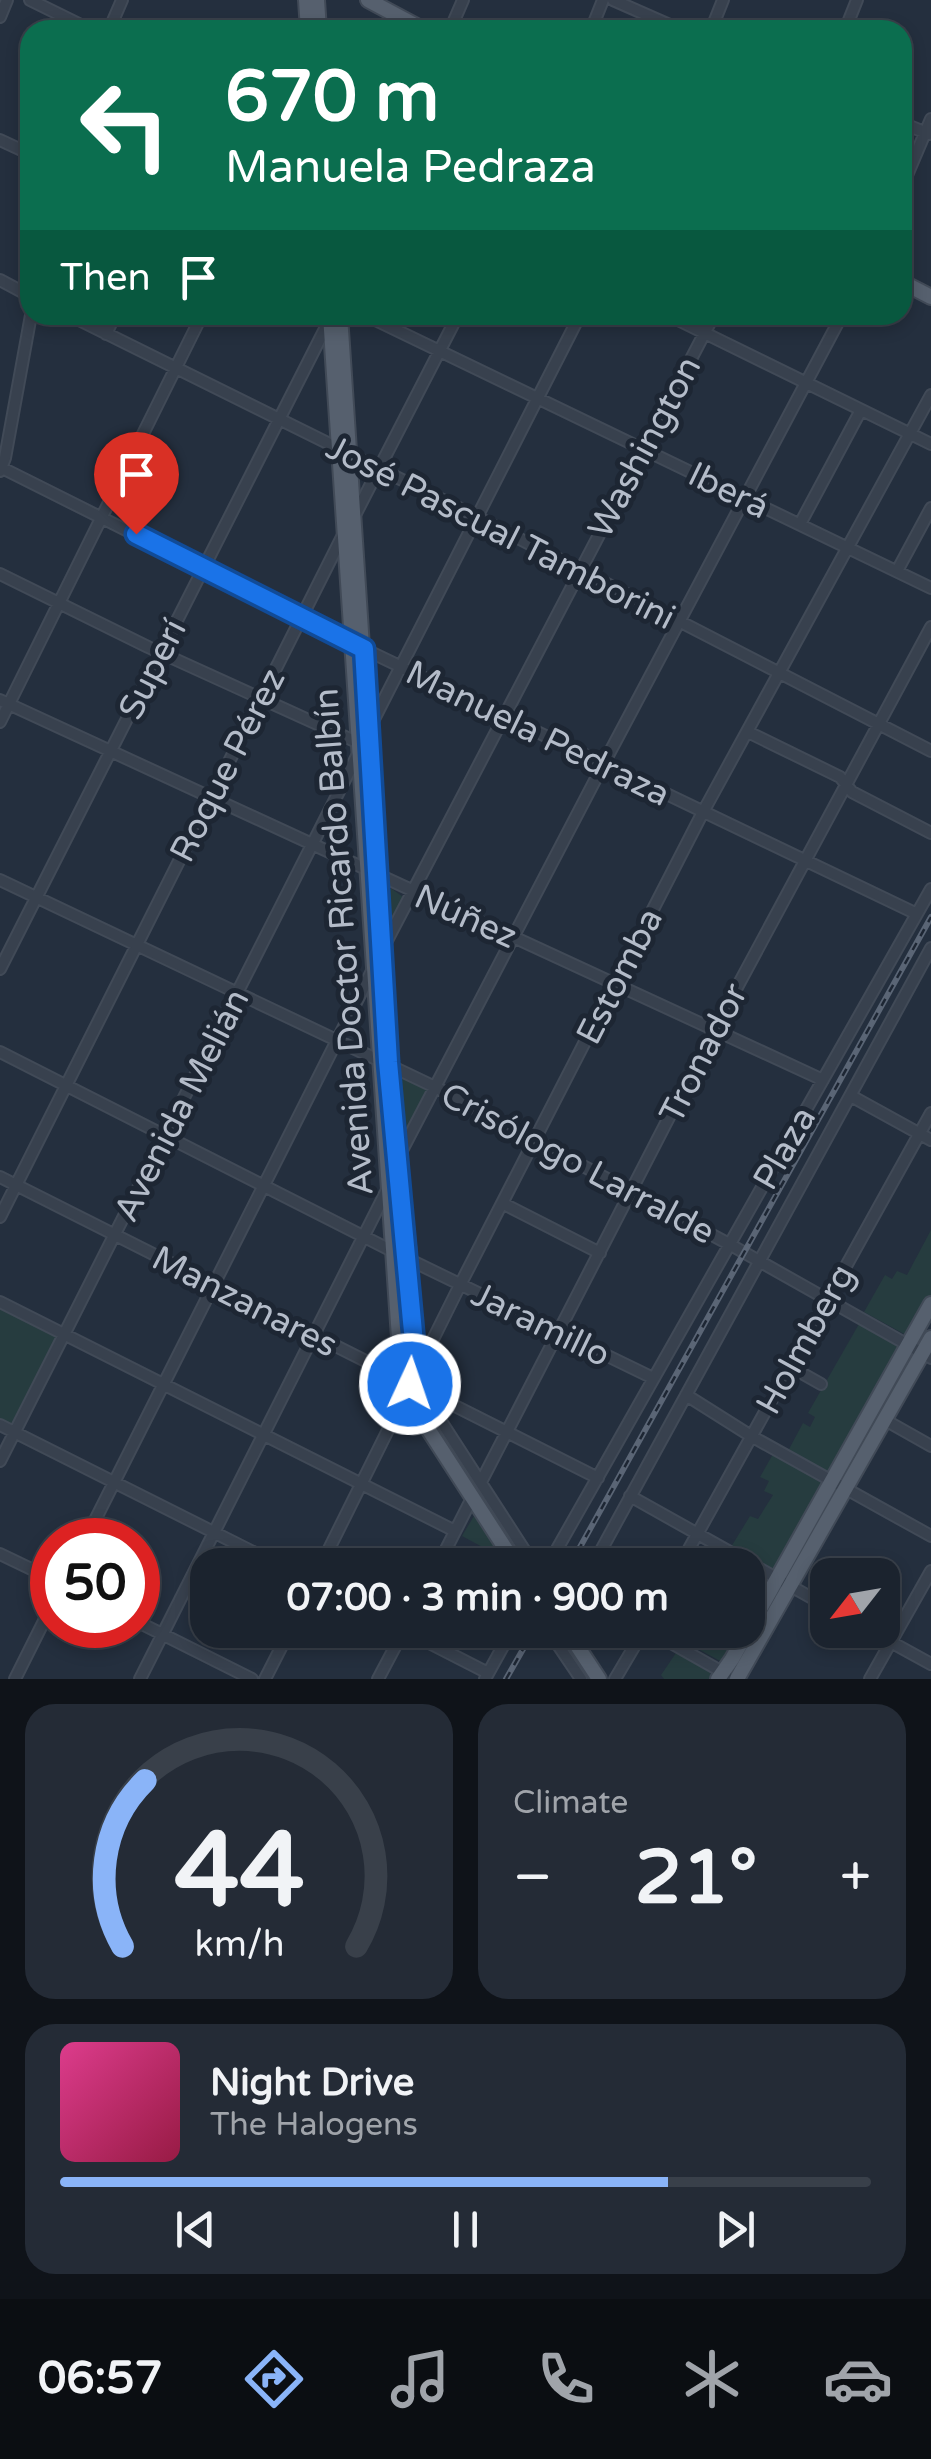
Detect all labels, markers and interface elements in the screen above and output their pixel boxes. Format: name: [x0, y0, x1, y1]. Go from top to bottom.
text: 670 m: [225, 56, 439, 140]
icon: left: [60, 60, 190, 190]
text: Manuela Pedraza: [225, 141, 596, 195]
icon: arrive: [171, 250, 226, 305]
text: Then: [60, 255, 151, 301]
street label: Washington: [579, 349, 710, 545]
street label: José Pascual Tamborini: [319, 427, 682, 639]
pin: [94, 432, 179, 535]
icon: arrive: [109, 447, 164, 502]
street label: Iberá: [681, 453, 776, 528]
street label: Superí: [110, 612, 196, 726]
street label: Manuela Pedraza: [399, 652, 676, 816]
street label: Roque Pérez: [161, 662, 295, 869]
street label: Avenida Doctor Ricardo Balbín: [305, 687, 383, 1197]
street label: Núñez: [408, 876, 523, 958]
street label: Estomba: [568, 901, 672, 1052]
street label: Tronador: [651, 976, 757, 1130]
street label: Avenida Melián: [105, 982, 259, 1229]
street label: Crisólogo Larralde: [434, 1074, 721, 1254]
street label: Plaza: [744, 1100, 825, 1197]
street label: Manzanares: [145, 1237, 344, 1367]
street label: Holmberg: [748, 1257, 864, 1422]
street label: Jaramillo: [465, 1273, 617, 1376]
position arrow: [358, 1332, 462, 1436]
speed limit sign: 50: [30, 1518, 160, 1648]
north arrow: [810, 1558, 900, 1648]
map controls: [810, 1558, 900, 1648]
text: 07:00 · 3 min · 900 m: [286, 1575, 669, 1621]
text: Climate: [513, 1784, 628, 1822]
text: 44: [174, 1809, 304, 1934]
text: 21°: [635, 1833, 757, 1923]
text: −: [513, 1845, 552, 1911]
text: +: [840, 1845, 871, 1911]
text: km/h: [194, 1923, 284, 1966]
text: Night Drive: [210, 2060, 414, 2106]
text: The Halogens: [210, 2106, 418, 2144]
icon: previous: [168, 2202, 223, 2257]
icon: pause: [438, 2202, 493, 2257]
icon: next: [708, 2202, 763, 2257]
icon: directions: [239, 2344, 309, 2414]
icon: music: [385, 2344, 455, 2414]
icon: phone: [531, 2344, 601, 2414]
icon: climate: [677, 2344, 747, 2414]
icon: car: [823, 2344, 893, 2414]
text: 06:57: [38, 2352, 163, 2406]

